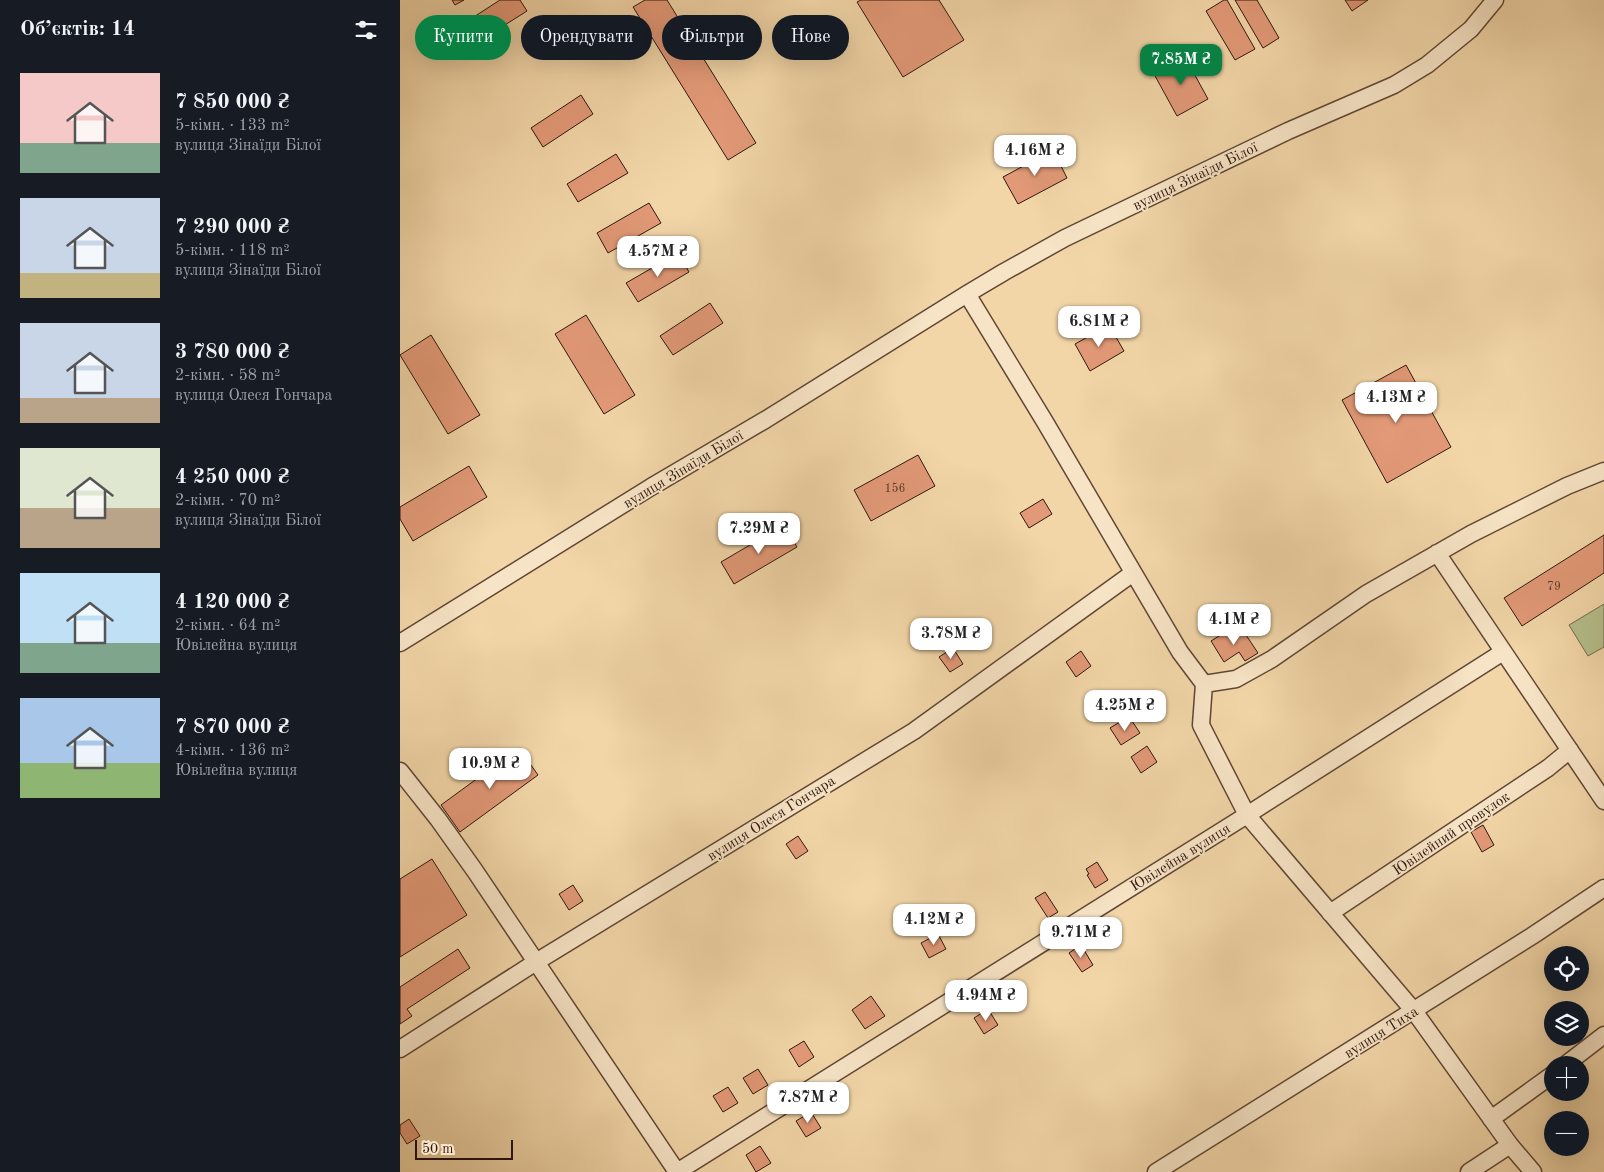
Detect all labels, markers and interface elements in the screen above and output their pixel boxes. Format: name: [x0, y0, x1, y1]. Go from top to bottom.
chip: Купити: [415, 15, 511, 60]
chip: Орендувати: [521, 15, 652, 60]
chip: Фільтри: [662, 15, 762, 60]
chip: Нове: [772, 15, 849, 60]
icon: filters: [352, 16, 380, 44]
text: Об’єктів: 14: [20, 19, 135, 40]
pin: 7.85M ₴: [1135, 44, 1227, 86]
text: 7.85M ₴: [1151, 52, 1211, 68]
text: 7 850 000 ₴: [175, 92, 289, 113]
icon: home: [60, 93, 120, 153]
text: 5-кімн. · 133 m²: [175, 118, 290, 134]
pin: 4.16M ₴: [989, 134, 1081, 177]
text: вулиця Зінаїди Білої: [175, 138, 321, 154]
street label: вулиця Зінаїди Білої: [1131, 140, 1261, 214]
text: 4.16M ₴: [1005, 143, 1065, 159]
text: 7 290 000 ₴: [175, 217, 289, 238]
icon: home: [60, 218, 120, 278]
pin: 4.57M ₴: [612, 236, 704, 278]
text: 5-кімн. · 118 m²: [175, 243, 290, 259]
text: 4.57M ₴: [628, 244, 688, 260]
text: вулиця Зінаїди Білої: [175, 263, 321, 279]
pin: 6.81M ₴: [1053, 306, 1145, 348]
text: 6.81M ₴: [1069, 314, 1129, 330]
text: 3 780 000 ₴: [175, 342, 289, 363]
icon: home: [60, 343, 120, 403]
text: 2-кімн. · 58 m²: [175, 368, 280, 384]
pin: 4.13M ₴: [1350, 382, 1442, 424]
text: вулиця Олеся Гончара: [175, 388, 332, 404]
text: 4.13M ₴: [1366, 390, 1426, 406]
street label: вулиця Зінаїди Білої: [621, 428, 747, 512]
text: 4 250 000 ₴: [175, 467, 289, 488]
icon: home: [60, 468, 120, 528]
house number: 156: [885, 482, 905, 495]
text: 2-кімн. · 70 m²: [175, 493, 280, 509]
pin: 7.29M ₴: [713, 512, 805, 555]
text: вулиця Зінаїди Білої: [175, 513, 321, 529]
text: 7.29M ₴: [729, 521, 789, 537]
house number: 79: [1547, 581, 1561, 593]
text: 4 120 000 ₴: [175, 592, 289, 613]
icon: home: [60, 593, 120, 653]
pin: 4.1M ₴: [1193, 604, 1275, 646]
text: 4.1M ₴: [1209, 612, 1259, 628]
text: 2-кімн. · 64 m²: [175, 618, 280, 634]
pin: 3.78M ₴: [905, 618, 997, 660]
text: 3.78M ₴: [921, 626, 981, 642]
text: Ювілейна вулиця: [175, 638, 297, 654]
pin: 4.25M ₴: [1079, 690, 1171, 732]
text: 4.25M ₴: [1095, 698, 1155, 714]
text: 7 870 000 ₴: [175, 717, 289, 738]
icon: home: [60, 718, 120, 778]
text: 4-кімн. · 136 m²: [175, 743, 290, 759]
pin: 10.9M ₴: [444, 748, 536, 790]
text: 10.9M ₴: [460, 756, 520, 772]
text: Ювілейна вулиця: [175, 763, 297, 779]
street label: вулиця Олеся Гончара: [705, 774, 839, 865]
street label: Ювілейний провулок: [1391, 789, 1513, 879]
street label: Ювілейна вулиця: [1128, 821, 1234, 895]
pin: 4.12M ₴: [888, 904, 980, 946]
text: 4.12M ₴: [904, 912, 964, 928]
pin: 9.71M ₴: [1035, 916, 1127, 959]
text: 9.71M ₴: [1051, 925, 1111, 941]
map controls: [1544, 946, 1589, 1156]
button: locate: [1544, 946, 1589, 991]
pin: 4.94M ₴: [940, 980, 1032, 1022]
text: 4.94M ₴: [956, 988, 1016, 1004]
button: layers: [1544, 1001, 1589, 1046]
street label: вулиця Тиха: [1342, 1004, 1422, 1062]
button: +: [1544, 1056, 1589, 1101]
pin: 7.87M ₴: [762, 1082, 854, 1124]
text: 7.87M ₴: [778, 1090, 838, 1106]
button: −: [1544, 1111, 1589, 1156]
scale bar: [415, 1137, 512, 1160]
text: 50 m: [422, 1142, 453, 1156]

